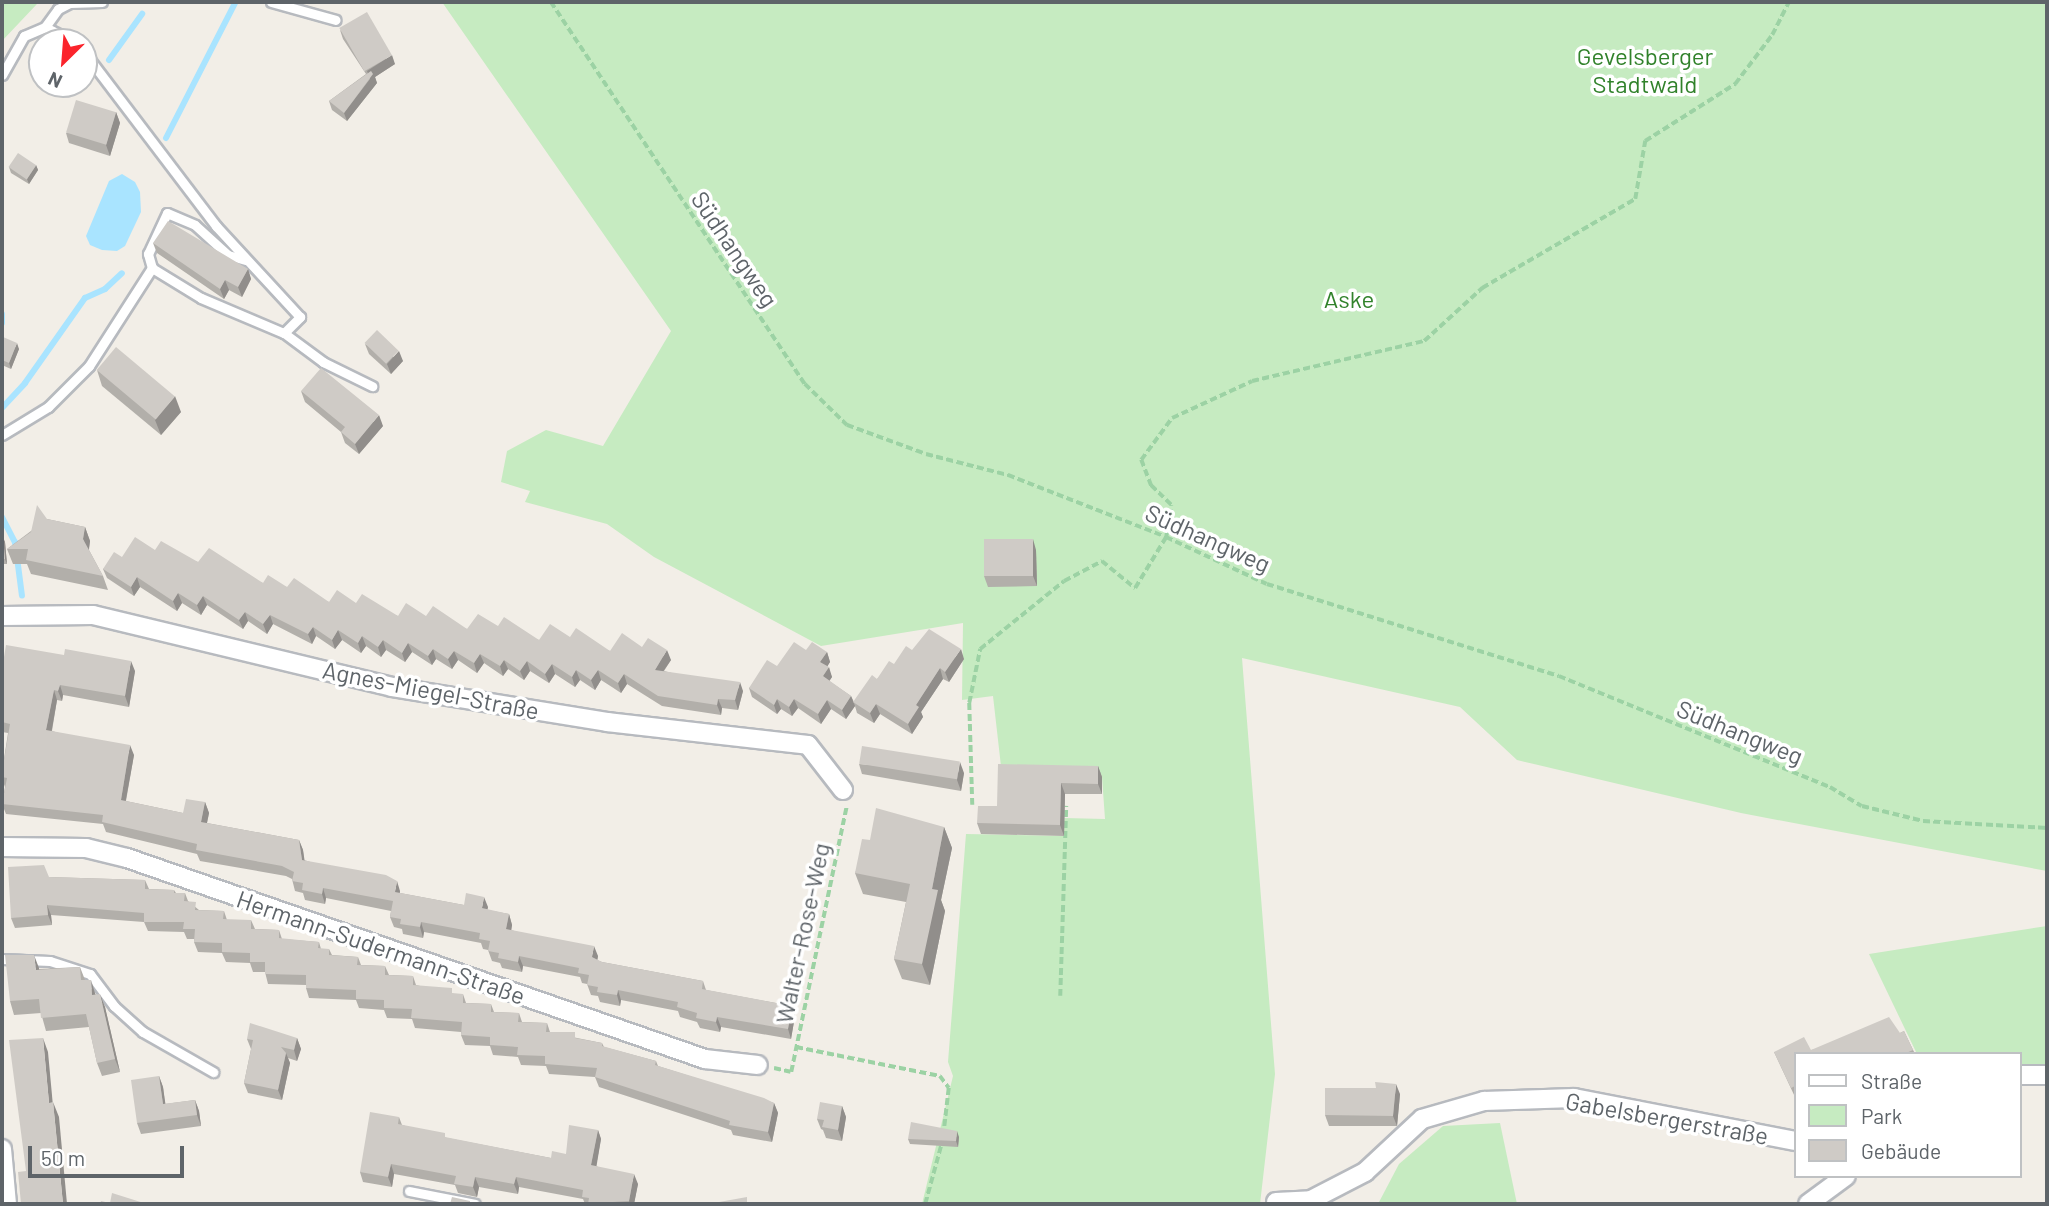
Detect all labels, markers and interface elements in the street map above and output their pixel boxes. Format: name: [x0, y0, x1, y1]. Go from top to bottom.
north arrow: [28, 28, 98, 98]
park label: Gevelsberger Stadtwald: [1577, 42, 1713, 98]
text: N: [44, 68, 65, 94]
street label: Südhangweg: [686, 186, 784, 312]
park label: Aske: [1324, 285, 1374, 313]
street label: Südhangweg: [1141, 498, 1275, 578]
street label: Agnes-Miegel-Straße: [320, 655, 542, 725]
street label: Südhangweg: [1673, 694, 1807, 770]
street label: Walter-Rose-Weg: [769, 840, 835, 1026]
street label: Hermann-Sudermann-Straße: [233, 884, 529, 1010]
legend: [1794, 1052, 2021, 1178]
text: Straße: [1861, 1068, 1922, 1093]
street label: Gabelsbergerstraße: [1563, 1086, 1771, 1150]
text: Park: [1861, 1103, 1902, 1128]
scale bar: [32, 1132, 187, 1176]
text: Gebäude: [1861, 1138, 1941, 1163]
text: 50 m: [41, 1145, 85, 1170]

